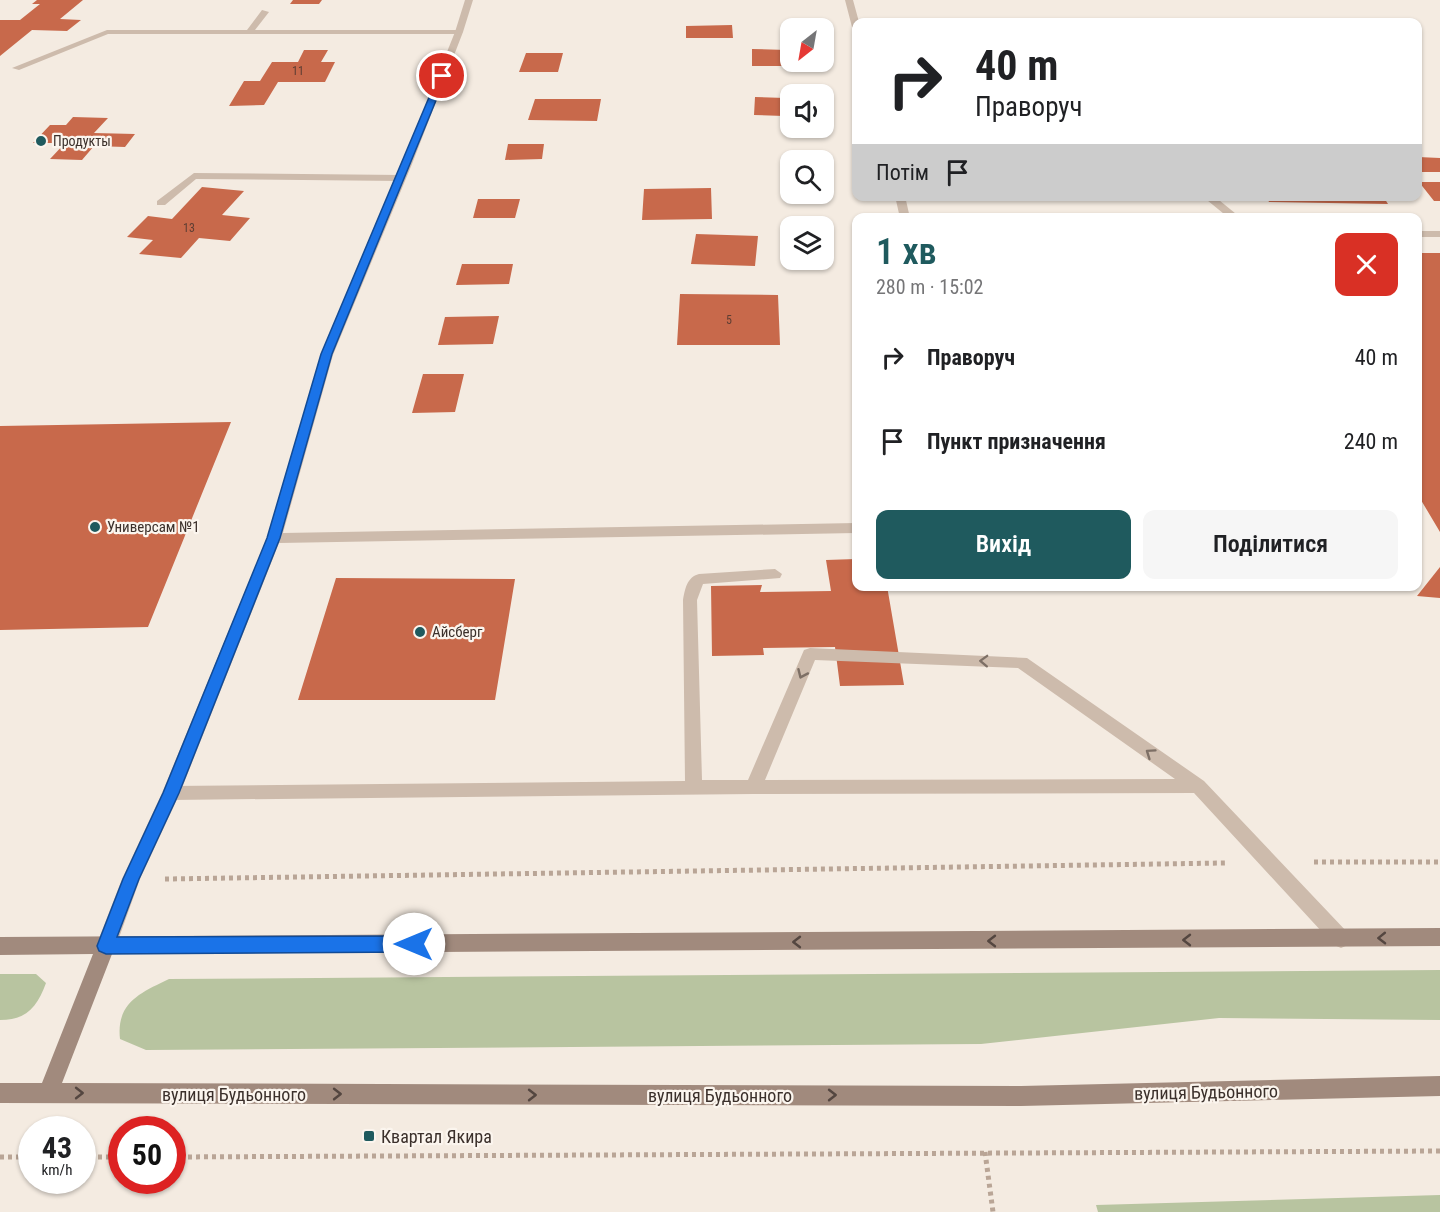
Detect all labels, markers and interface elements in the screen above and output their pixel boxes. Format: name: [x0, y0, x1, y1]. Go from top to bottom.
north arrow: [780, 18, 834, 72]
map controls: [780, 18, 834, 270]
text: 40 m: [975, 41, 1058, 90]
icon: right: [876, 42, 954, 120]
pin: [416, 50, 467, 101]
icon: arrive: [425, 59, 458, 92]
house number: 11: [292, 64, 304, 78]
button: sound: [780, 84, 834, 138]
text: Праворуч: [975, 91, 1083, 123]
place label: Продукты: [53, 133, 111, 149]
marker: Продукты: [34, 134, 48, 148]
button: search: [780, 150, 834, 204]
icon: arrive: [941, 156, 974, 189]
text: Потім: [876, 160, 929, 185]
button: layers: [780, 216, 834, 270]
house number: 13: [183, 221, 195, 235]
text: 1 хв: [876, 231, 937, 273]
button: close: [1335, 233, 1398, 296]
text: 280 m · 15:02: [876, 275, 983, 299]
house number: 5: [726, 313, 732, 327]
icon: right: [876, 341, 909, 374]
text: Праворуч: [927, 345, 1015, 370]
text: 40 m: [1355, 345, 1398, 370]
icon: arrive: [876, 425, 909, 458]
text: Пункт призначення: [927, 429, 1106, 454]
text: 240 m: [1344, 429, 1398, 454]
button: Вихід: [876, 510, 1131, 579]
button: Поділитися: [1143, 510, 1398, 579]
place label: Универсам №1: [107, 518, 200, 536]
marker: Универсам №1: [88, 520, 102, 534]
place label: Айсберг: [432, 623, 483, 641]
marker: Айсберг: [413, 625, 427, 639]
one-way arrow: [979, 655, 988, 667]
one-way arrow: [797, 668, 809, 679]
one-way arrow: [1146, 749, 1157, 760]
position arrow: [382, 912, 446, 976]
one-way arrow: [1377, 932, 1386, 944]
one-way arrow: [1182, 934, 1191, 946]
one-way arrow: [987, 935, 996, 947]
one-way arrow: [792, 936, 801, 948]
street label: вулиця Будьонного: [1134, 1080, 1278, 1104]
street label: вулиця Будьонного: [162, 1084, 306, 1105]
street label: вулиця Будьонного: [648, 1085, 792, 1106]
one-way arrow: [75, 1087, 84, 1100]
one-way arrow: [333, 1088, 342, 1100]
one-way arrow: [528, 1089, 537, 1101]
one-way arrow: [828, 1089, 837, 1101]
speed limit sign: 50: [108, 1116, 186, 1194]
place label: Квартал Якира: [381, 1126, 492, 1147]
marker: Квартал Якира: [362, 1129, 376, 1143]
text: 43: [42, 1130, 72, 1165]
text: km/h: [42, 1161, 72, 1179]

